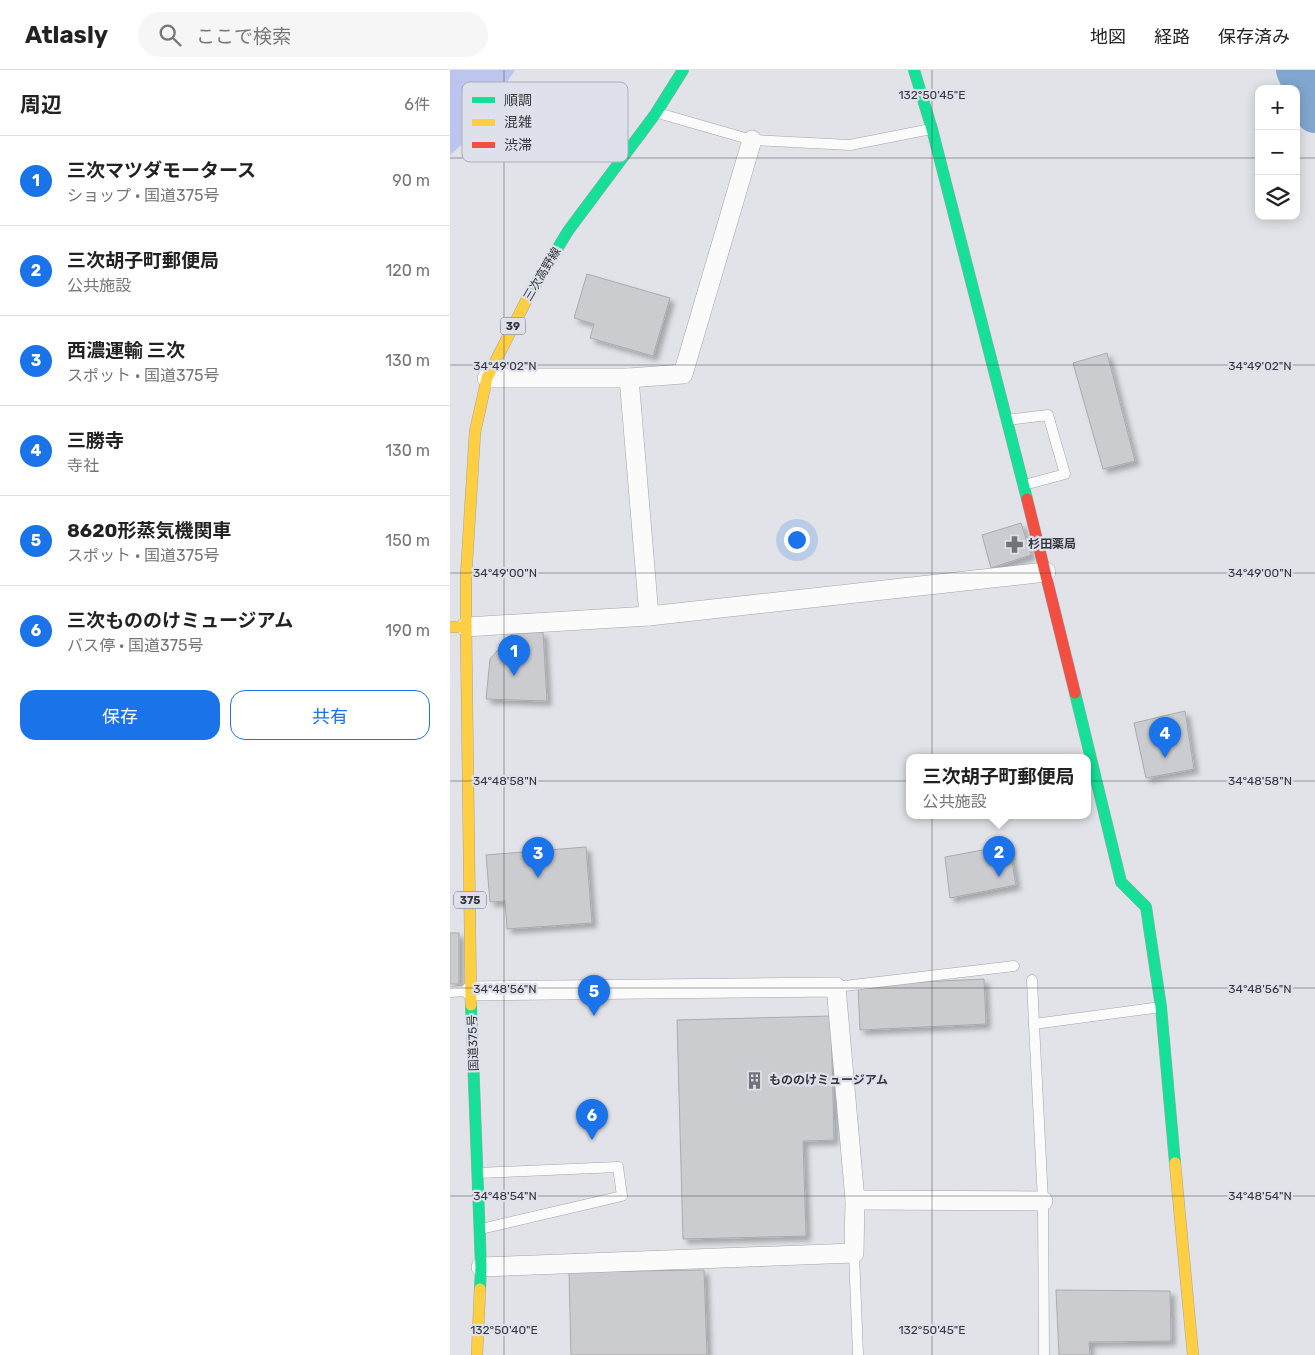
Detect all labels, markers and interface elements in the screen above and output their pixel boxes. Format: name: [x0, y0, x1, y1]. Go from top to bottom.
search box: [138, 12, 488, 57]
text: Atlasly: [25, 21, 108, 49]
icon: search: [156, 21, 184, 49]
text: ここで検索: [196, 25, 291, 48]
text: 地図: [1090, 26, 1126, 48]
text: 経路: [1154, 26, 1190, 48]
text: 保存済み: [1218, 26, 1290, 48]
legend: [462, 82, 628, 162]
map controls: [1255, 85, 1300, 220]
button: +: [1255, 85, 1300, 130]
text: 132°50'45"E: [898, 88, 966, 102]
text: 周辺: [20, 92, 62, 117]
text: 順調: [504, 92, 532, 109]
text: 6件: [404, 95, 430, 114]
text: 混雑: [504, 114, 532, 131]
button: −: [1255, 130, 1300, 175]
text: 渋滞: [504, 137, 532, 154]
text: 三次マツダモータース: [67, 159, 256, 182]
text: 1: [32, 171, 40, 190]
text: 90 m: [392, 171, 430, 190]
button: layers: [1255, 175, 1300, 220]
text: ショップ · 国道375号: [67, 186, 219, 205]
street label: 三次高野線: [521, 245, 563, 303]
text: 三次胡子町郵便局: [67, 249, 219, 272]
text: 2: [31, 261, 41, 280]
text: 120 m: [385, 261, 430, 280]
text: 公共施設: [67, 276, 131, 295]
road number: 39: [500, 318, 526, 334]
text: 西濃運輸 三次: [67, 339, 185, 362]
text: 3: [31, 351, 41, 370]
text: 130 m: [385, 351, 430, 370]
text: 34°49'02"N: [473, 359, 537, 373]
text: 34°49'02"N: [1228, 359, 1292, 373]
text: スポット · 国道375号: [67, 366, 219, 385]
text: 三勝寺: [67, 429, 124, 452]
text: 4: [31, 441, 41, 460]
text: 130 m: [385, 441, 430, 460]
text: 寺社: [67, 456, 99, 475]
text: 8620形蒸気機関車: [67, 519, 232, 542]
your location: [784, 527, 810, 553]
text: 5: [31, 531, 41, 550]
text: 150 m: [385, 531, 430, 550]
pharmacy icon: 杉田薬局: [1004, 534, 1024, 554]
place label: 杉田薬局: [1028, 537, 1076, 551]
text: スポット · 国道375号: [67, 546, 219, 565]
text: 34°49'00"N: [473, 566, 537, 580]
text: 34°49'00"N: [1228, 566, 1292, 580]
text: 三次もののけミュージアム: [67, 609, 293, 632]
text: 6: [31, 621, 41, 640]
text: 190 m: [385, 621, 430, 640]
pin: 1: [498, 635, 530, 676]
text: バス停 · 国道375号: [67, 636, 203, 655]
button: 保存: [20, 690, 220, 740]
button: 共有: [230, 690, 430, 740]
pin: 4: [1149, 717, 1181, 758]
popup: [906, 754, 1091, 819]
text: 三次胡子町郵便局: [922, 765, 1075, 788]
text: 34°48'58"N: [473, 774, 537, 788]
text: 34°48'58"N: [1228, 774, 1292, 788]
text: 公共施設: [922, 792, 987, 811]
pin: 2: [983, 836, 1015, 877]
pin: 3: [522, 837, 554, 878]
road number: 375: [454, 892, 486, 908]
pin: 5: [578, 975, 610, 1016]
text: 34°48'56"N: [473, 982, 537, 996]
text: 34°48'56"N: [1228, 982, 1292, 996]
street label: 国道375号: [465, 1015, 481, 1071]
building icon: もののけミュージアム: [745, 1070, 765, 1090]
place label: もののけミュージアム: [769, 1073, 888, 1087]
pin: 6: [576, 1099, 608, 1140]
text: 34°48'54"N: [473, 1189, 537, 1203]
text: 34°48'54"N: [1228, 1189, 1292, 1203]
text: 132°50'40"E: [470, 1323, 538, 1337]
text: 132°50'45"E: [898, 1323, 966, 1337]

